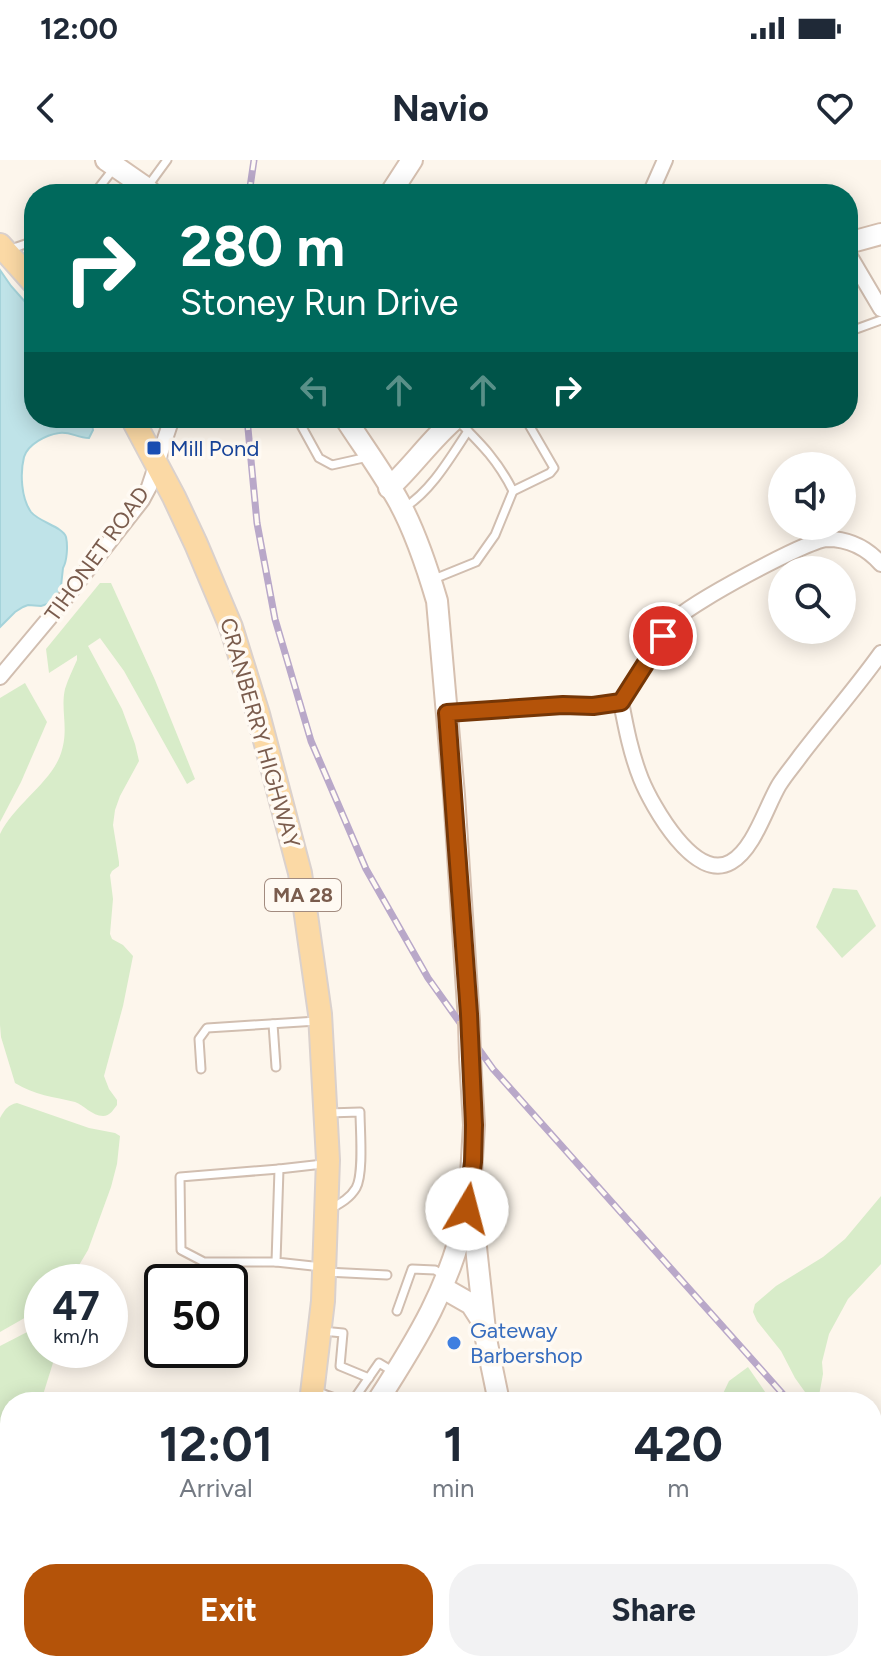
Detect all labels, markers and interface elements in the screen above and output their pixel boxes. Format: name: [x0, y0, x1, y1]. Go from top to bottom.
text: 12:00: [40, 10, 118, 47]
icon: back: [24, 86, 68, 130]
icon: heart: [813, 86, 857, 130]
text: Navio: [392, 87, 489, 130]
text: 280 m: [180, 213, 345, 280]
icon: right: [48, 216, 152, 320]
text: Stoney Run Drive: [180, 281, 458, 324]
icon: left: [293, 368, 337, 412]
icon: ahead: [377, 368, 421, 412]
icon: ahead: [461, 368, 505, 412]
icon: right: [545, 368, 589, 412]
place label: Mill Pond: [170, 435, 259, 462]
marker: Mill Pond: [145, 439, 163, 457]
map controls: [768, 452, 856, 644]
button: sound: [768, 452, 856, 540]
street label: TIHONET ROAD: [39, 481, 155, 627]
button: search: [768, 556, 856, 644]
pin: [629, 602, 697, 670]
icon: arrive: [641, 614, 685, 658]
street label: CRANBERRY HIGHWAY: [214, 615, 306, 852]
road number: MA 28: [265, 879, 341, 911]
position arrow: [425, 1167, 509, 1251]
speed limit sign: 50: [144, 1264, 248, 1368]
text: 47: [52, 1282, 100, 1330]
place label: Gateway Barbershop: [470, 1317, 583, 1369]
text: km/h: [53, 1324, 99, 1348]
marker: Gateway Barbershop: [445, 1334, 463, 1352]
text: 12:01: [159, 1415, 273, 1473]
text: 1: [443, 1415, 463, 1473]
text: 420: [634, 1415, 723, 1473]
text: Arrival: [179, 1472, 253, 1504]
text: min: [432, 1472, 475, 1504]
text: m: [667, 1472, 689, 1504]
button: Exit: [24, 1564, 433, 1656]
button: Share: [449, 1564, 858, 1656]

